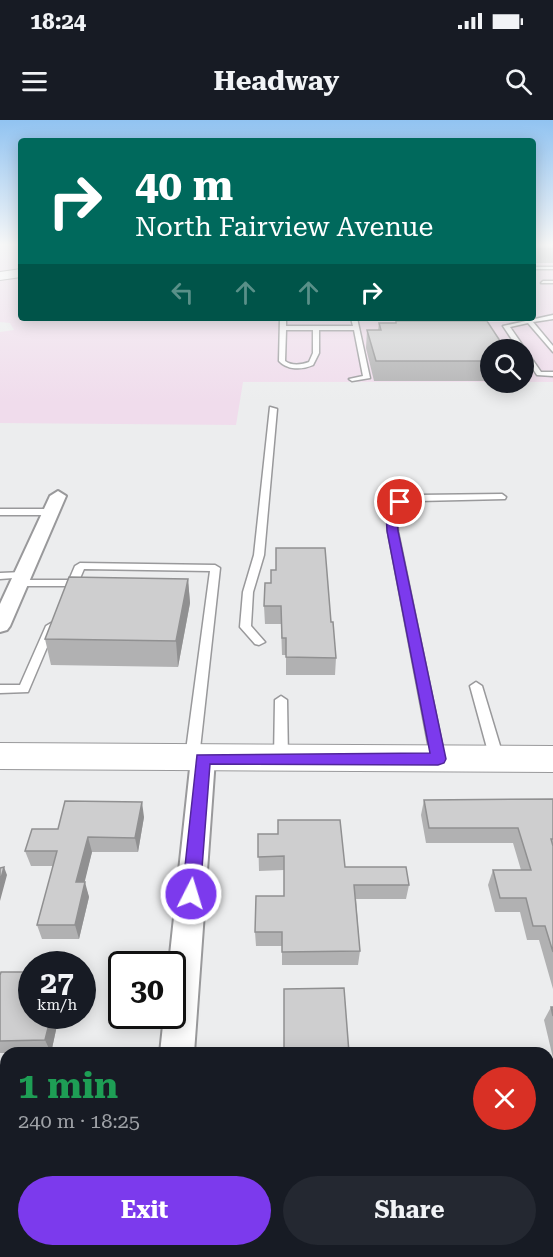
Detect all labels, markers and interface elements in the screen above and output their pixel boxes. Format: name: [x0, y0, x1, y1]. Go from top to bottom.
text: 18:24: [30, 9, 86, 34]
icon: menu: [18, 65, 51, 98]
text: Headway: [214, 65, 339, 97]
icon: search: [502, 65, 535, 98]
text: 40 m: [135, 161, 233, 210]
icon: right: [36, 162, 114, 240]
text: North Fairview Avenue: [135, 211, 433, 243]
icon: left: [166, 276, 199, 309]
icon: ahead: [229, 276, 262, 309]
icon: ahead: [292, 276, 325, 309]
icon: right: [355, 276, 388, 309]
map controls: [480, 339, 534, 393]
button: search: [480, 339, 534, 393]
pin: [374, 476, 425, 527]
icon: arrive: [383, 485, 416, 518]
position arrow: [159, 862, 223, 926]
speed limit sign: 30: [108, 951, 186, 1029]
text: 27: [40, 965, 74, 1000]
text: km/h: [37, 996, 77, 1014]
text: 1 min: [18, 1065, 118, 1107]
button: close: [473, 1067, 536, 1130]
text: 240 m · 18:25: [18, 1109, 140, 1133]
button: Exit: [18, 1176, 271, 1245]
button: Share: [283, 1176, 536, 1245]

